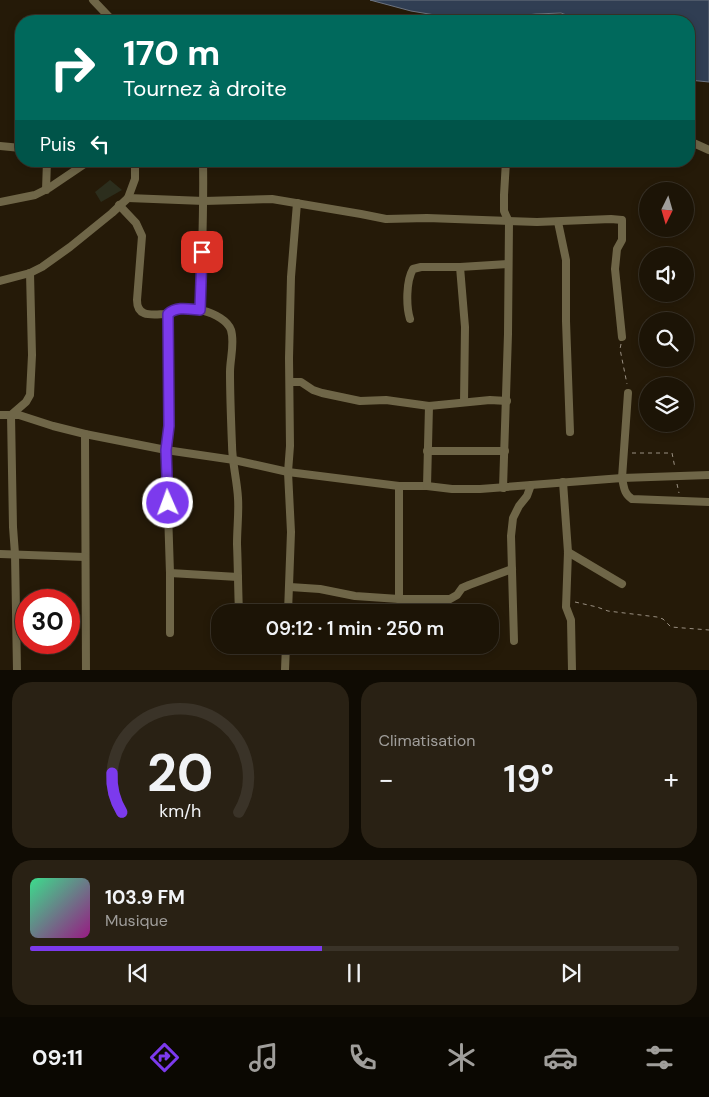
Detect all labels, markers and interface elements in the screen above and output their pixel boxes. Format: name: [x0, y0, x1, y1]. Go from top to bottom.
text: 170 m: [123, 30, 220, 76]
icon: right: [40, 35, 105, 100]
text: Tournez à droite: [123, 74, 287, 103]
icon: left: [86, 130, 114, 158]
text: Puis: [40, 132, 76, 157]
north arrow: [639, 182, 694, 238]
map controls: [639, 182, 694, 432]
pin: [181, 231, 223, 273]
icon: arrive: [188, 238, 216, 266]
button: sound: [639, 247, 694, 302]
button: search: [639, 312, 694, 367]
button: layers: [639, 377, 694, 432]
position arrow: [141, 476, 193, 528]
speed limit sign: 30: [15, 589, 80, 654]
text: 09:12 · 1 min · 250 m: [266, 616, 444, 641]
text: Climatisation: [379, 730, 476, 751]
text: 20: [147, 739, 213, 807]
text: 19°: [503, 754, 554, 804]
text: −: [379, 761, 394, 798]
text: +: [664, 761, 679, 798]
text: km/h: [159, 799, 201, 823]
text: 103.9 FM: [105, 885, 185, 910]
text: Musique: [105, 910, 168, 931]
icon: previous: [124, 959, 152, 987]
icon: pause: [340, 959, 368, 987]
icon: next: [557, 959, 585, 987]
icon: directions: [147, 1040, 182, 1075]
icon: music: [246, 1040, 281, 1075]
icon: phone: [345, 1040, 380, 1075]
icon: climate: [444, 1040, 479, 1075]
icon: car: [543, 1040, 578, 1075]
icon: filters: [642, 1040, 677, 1075]
text: 09:11: [32, 1043, 83, 1072]

